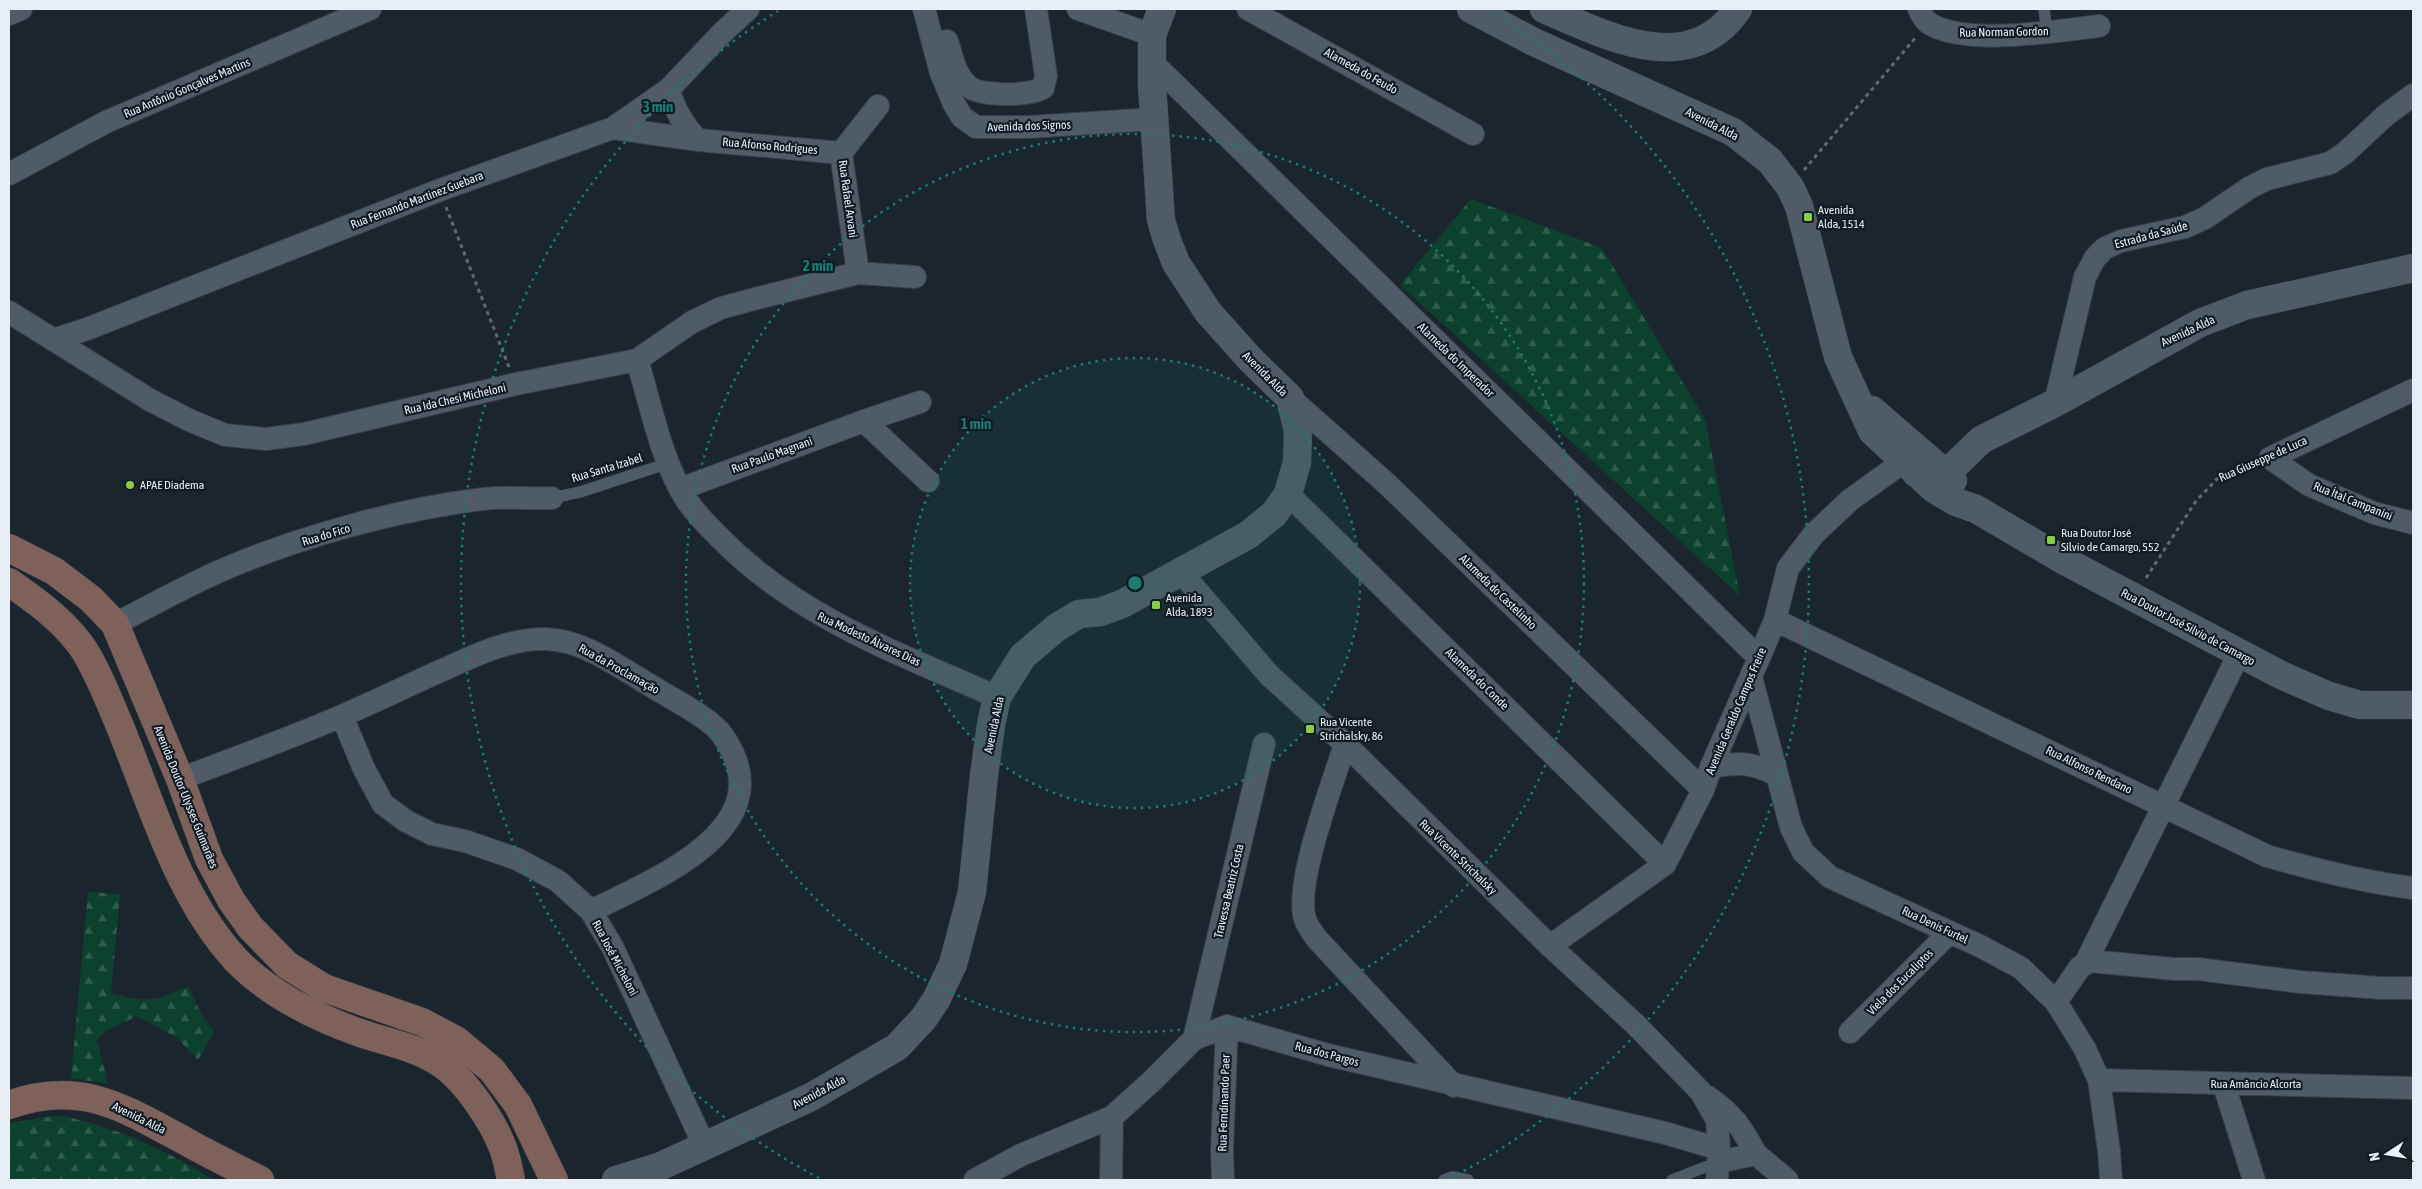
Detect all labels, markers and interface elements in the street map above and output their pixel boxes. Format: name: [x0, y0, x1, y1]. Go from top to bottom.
street label: Rua Norman Gordon: [1959, 24, 2049, 40]
street label: Alameda do Feudo: [1322, 45, 1400, 97]
street label: Rua Antônio Gonçalves Martins: [122, 55, 252, 121]
text: 3 min: [643, 98, 673, 115]
street label: Avenida Alda: [1683, 105, 1741, 143]
street label: Avenida dos Signos: [987, 118, 1071, 134]
street label: Rua Afonso Rodrigues: [722, 135, 818, 157]
street label: Rua Rafael Arvani: [836, 159, 860, 239]
street label: Rua Fernando Martinez Guebara: [349, 168, 485, 232]
place label: Avenida Alda, 1514: [1818, 203, 1865, 231]
marker: Avenida Alda, 1514: [1802, 211, 1814, 223]
street label: Estrada da Saúde: [2113, 219, 2189, 251]
text: 2 min: [803, 257, 833, 274]
street label: Avenida Alda: [2159, 312, 2217, 350]
street label: Alameda do Imperador: [1415, 320, 1498, 400]
street label: Avenida Alda: [1240, 349, 1290, 399]
street label: Rua Ida Chesi Micheloni: [403, 380, 507, 418]
text: 1 min: [961, 415, 991, 432]
street label: Rua Giuseppe de Luca: [2217, 433, 2309, 485]
street label: Rua Paulo Magnani: [730, 434, 814, 476]
street label: Rua Santa Izabel: [570, 450, 645, 485]
place label: APAE Diadema: [140, 478, 204, 492]
marker: APAE Diadema: [124, 479, 136, 491]
street label: Rua Ítal Campanini: [2311, 479, 2395, 523]
street label: Rua do Fico: [300, 521, 352, 549]
place label: Rua Doutor José Sílvio de Camargo, 552: [2061, 526, 2159, 554]
marker: Rua Doutor José Sílvio de Camargo, 552: [2045, 534, 2057, 546]
street label: Alameda do Castelinho: [1457, 552, 1540, 633]
centre of rings: [1126, 574, 1144, 592]
street label: Rua Doutor José Silvio de Camargo: [2119, 586, 2258, 668]
place label: Avenida Alda, 1893: [1166, 591, 1213, 619]
marker: Avenida Alda, 1893: [1150, 599, 1162, 611]
street label: Rua Modesto Álvares Dias: [815, 609, 923, 669]
street label: Rua da Proclamação: [576, 641, 662, 697]
street label: Alameda do Conde: [1442, 645, 1512, 713]
street label: Avenida Geraldo Campos Freire: [1703, 645, 1769, 777]
street label: Avenida Alda: [981, 695, 1007, 755]
place label: Rua Vicente Strichalsky, 86: [1320, 715, 1383, 743]
marker: Rua Vicente Strichalsky, 86: [1304, 723, 1316, 735]
street label: Avenida Doutor Ulysses Guimarães: [151, 724, 221, 870]
street label: Rua Alfonso Rendano: [2044, 743, 2135, 797]
street label: Rua Vicente Strichalsky: [1416, 817, 1500, 898]
street label: Travessa Beatriz Costa: [1211, 843, 1247, 939]
street label: Rua Denis Furtel: [1900, 904, 1971, 947]
street label: Rua José Micheloni: [589, 918, 641, 998]
street label: Viela dos Eucaliptos: [1864, 946, 1936, 1018]
street label: Rua dos Pargos: [1294, 1039, 1360, 1069]
street label: Rua Ferndinando Paer: [1215, 1054, 1233, 1152]
street label: Avenida Alda: [790, 1072, 848, 1112]
street label: Rua Amâncio Alcorta: [2211, 1077, 2301, 1091]
street label: Avenida Alda: [110, 1099, 168, 1137]
north arrow: [2362, 1129, 2412, 1179]
text: N: [2366, 1151, 2383, 1162]

